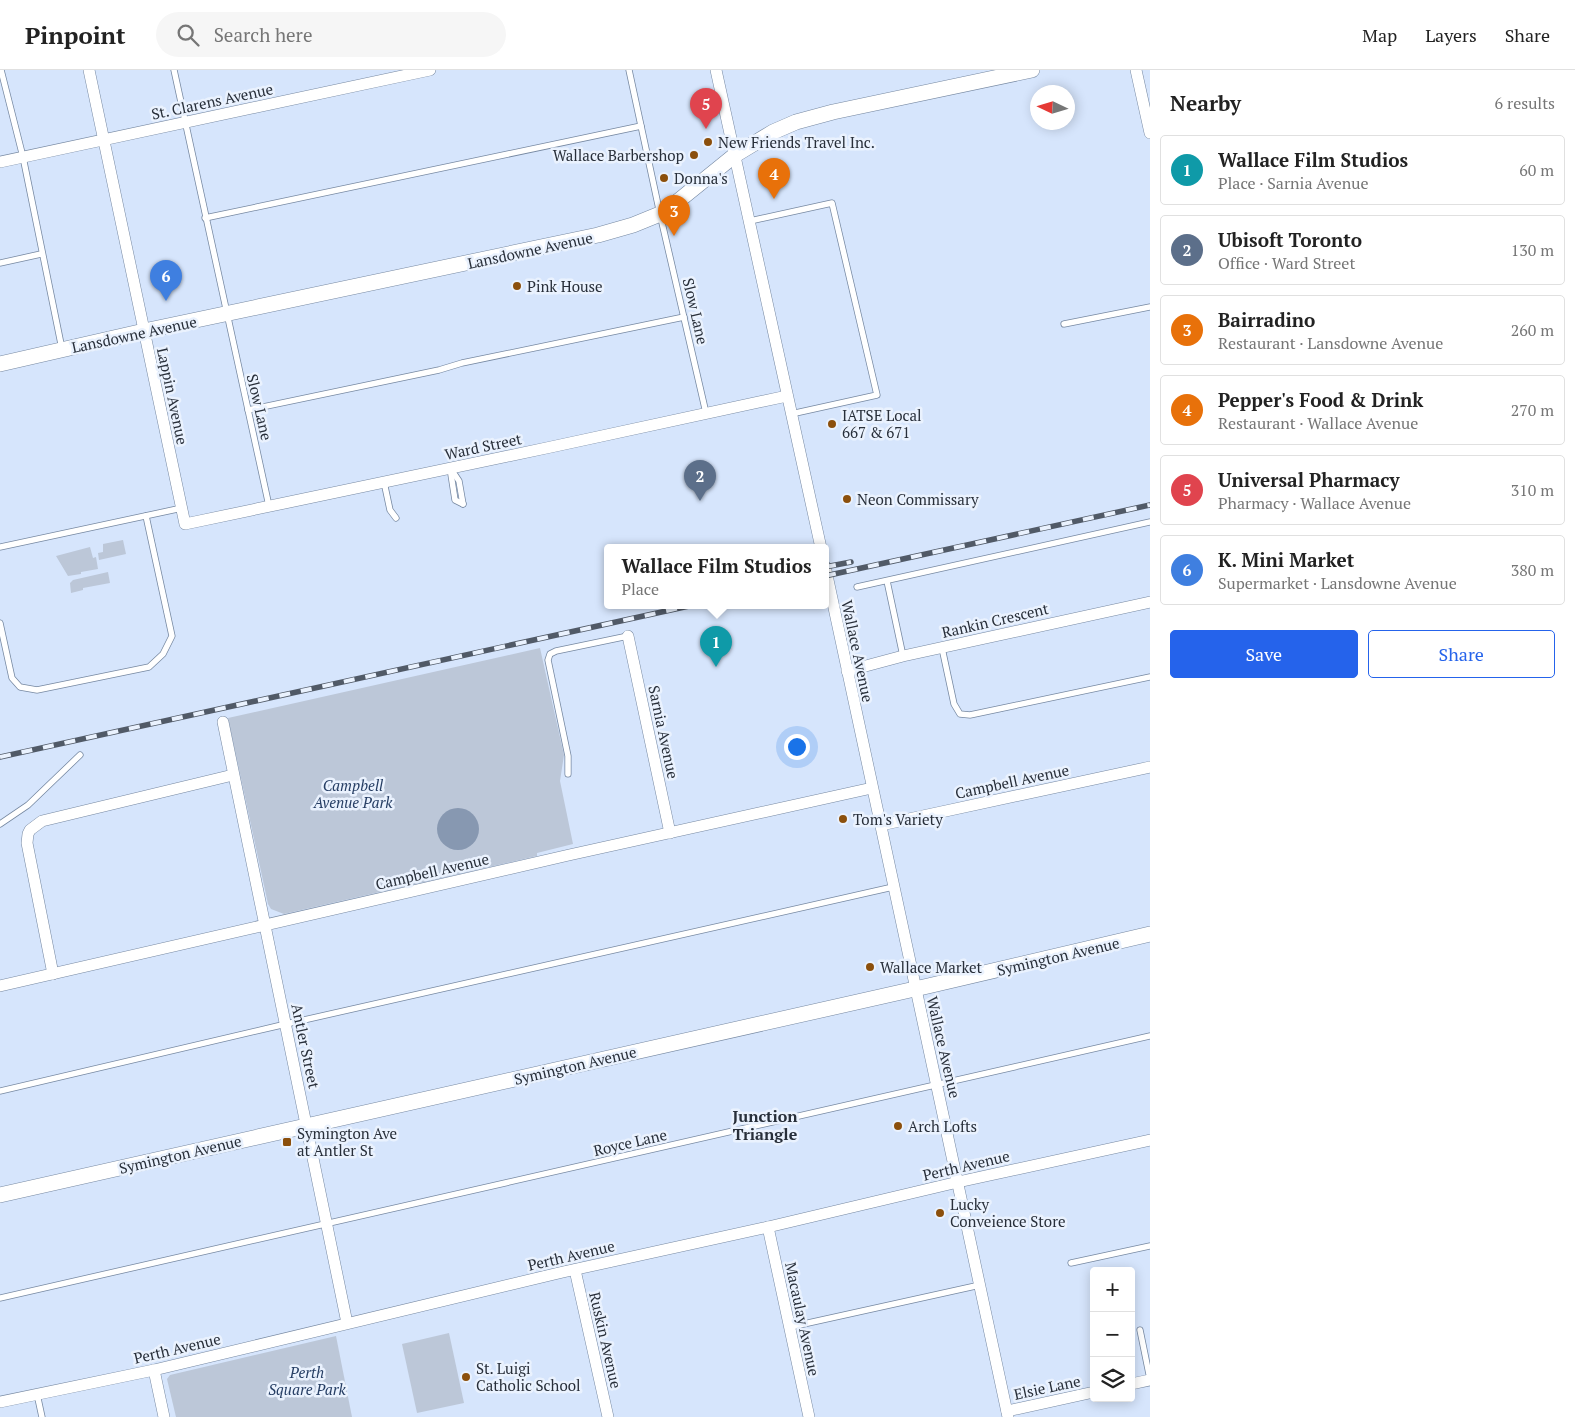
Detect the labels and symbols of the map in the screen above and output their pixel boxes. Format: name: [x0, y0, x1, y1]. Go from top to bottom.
street label: St. Clarens Avenue: [149, 78, 275, 124]
north arrow: [1030, 85, 1075, 130]
pin: 5: [690, 88, 722, 129]
place label: New Friends Travel Inc.: [718, 132, 875, 152]
marker: New Friends Travel Inc.: [702, 136, 714, 148]
place label: Wallace Barbershop: [553, 145, 684, 165]
marker: Wallace Barbershop: [688, 149, 700, 161]
pin: 4: [758, 158, 790, 199]
place label: Donna's: [674, 168, 728, 188]
marker: Donna's: [658, 172, 670, 184]
pin: 3: [658, 195, 690, 236]
street label: Lansdowne Avenue: [466, 227, 594, 273]
pin: 6: [150, 260, 182, 301]
place label: Pink House: [527, 276, 603, 296]
street label: Slow Lane: [679, 276, 713, 346]
marker: Pink House: [511, 280, 523, 292]
street label: Lansdowne Avenue: [70, 311, 198, 357]
street label: Lappin Avenue: [153, 346, 193, 446]
street label: Slow Lane: [243, 372, 277, 442]
place label: IATSE Local 667 & 671: [842, 405, 922, 442]
marker: IATSE Local 667 & 671: [826, 418, 838, 430]
street label: Ward Street: [443, 428, 524, 464]
pin: 2: [684, 460, 716, 501]
place label: Neon Commissary: [857, 489, 979, 509]
marker: Neon Commissary: [841, 493, 853, 505]
street label: Wallace Avenue: [837, 598, 879, 704]
street label: Rankin Crescent: [940, 598, 1051, 642]
pin: 1: [700, 626, 732, 667]
street label: Sarnia Avenue: [644, 684, 684, 780]
your location: [784, 734, 810, 760]
street label: Campbell Avenue: [953, 759, 1071, 803]
park label: Campbell Avenue Park: [313, 775, 393, 812]
place label: Tom's Variety: [853, 809, 943, 829]
marker: Tom's Variety: [837, 813, 849, 825]
street label: Campbell Avenue: [373, 848, 491, 894]
street label: Symington Avenue: [995, 932, 1121, 980]
place label: Wallace Market: [880, 957, 983, 977]
marker: Wallace Market: [864, 961, 876, 973]
street label: Wallace Avenue: [923, 994, 965, 1100]
street label: Antler Street: [287, 1002, 325, 1091]
street label: Symington Avenue: [512, 1041, 638, 1089]
district label: Junction Triangle: [732, 1105, 798, 1145]
place label: Arch Lofts: [908, 1116, 977, 1136]
marker: Arch Lofts: [892, 1120, 904, 1132]
place label: Symington Ave at Antler St: [297, 1123, 397, 1160]
street label: Royce Lane: [591, 1124, 669, 1160]
street label: Symington Avenue: [117, 1130, 243, 1178]
marker: Symington Ave at Antler St: [281, 1136, 293, 1148]
street label: Perth Avenue: [921, 1145, 1011, 1185]
place label: Lucky Conveience Store: [950, 1194, 1065, 1231]
marker: Lucky Conveience Store: [934, 1207, 946, 1219]
street label: Perth Avenue: [526, 1235, 616, 1275]
street label: Macaulay Avenue: [781, 1260, 825, 1378]
street label: Ruskin Avenue: [585, 1290, 627, 1390]
street label: Perth Avenue: [132, 1328, 222, 1368]
place label: St. Luigi Catholic School: [476, 1358, 581, 1395]
park label: Perth Square Park: [268, 1362, 347, 1399]
street label: Elsie Lane: [1012, 1370, 1082, 1404]
marker: St. Luigi Catholic School: [460, 1371, 472, 1383]

